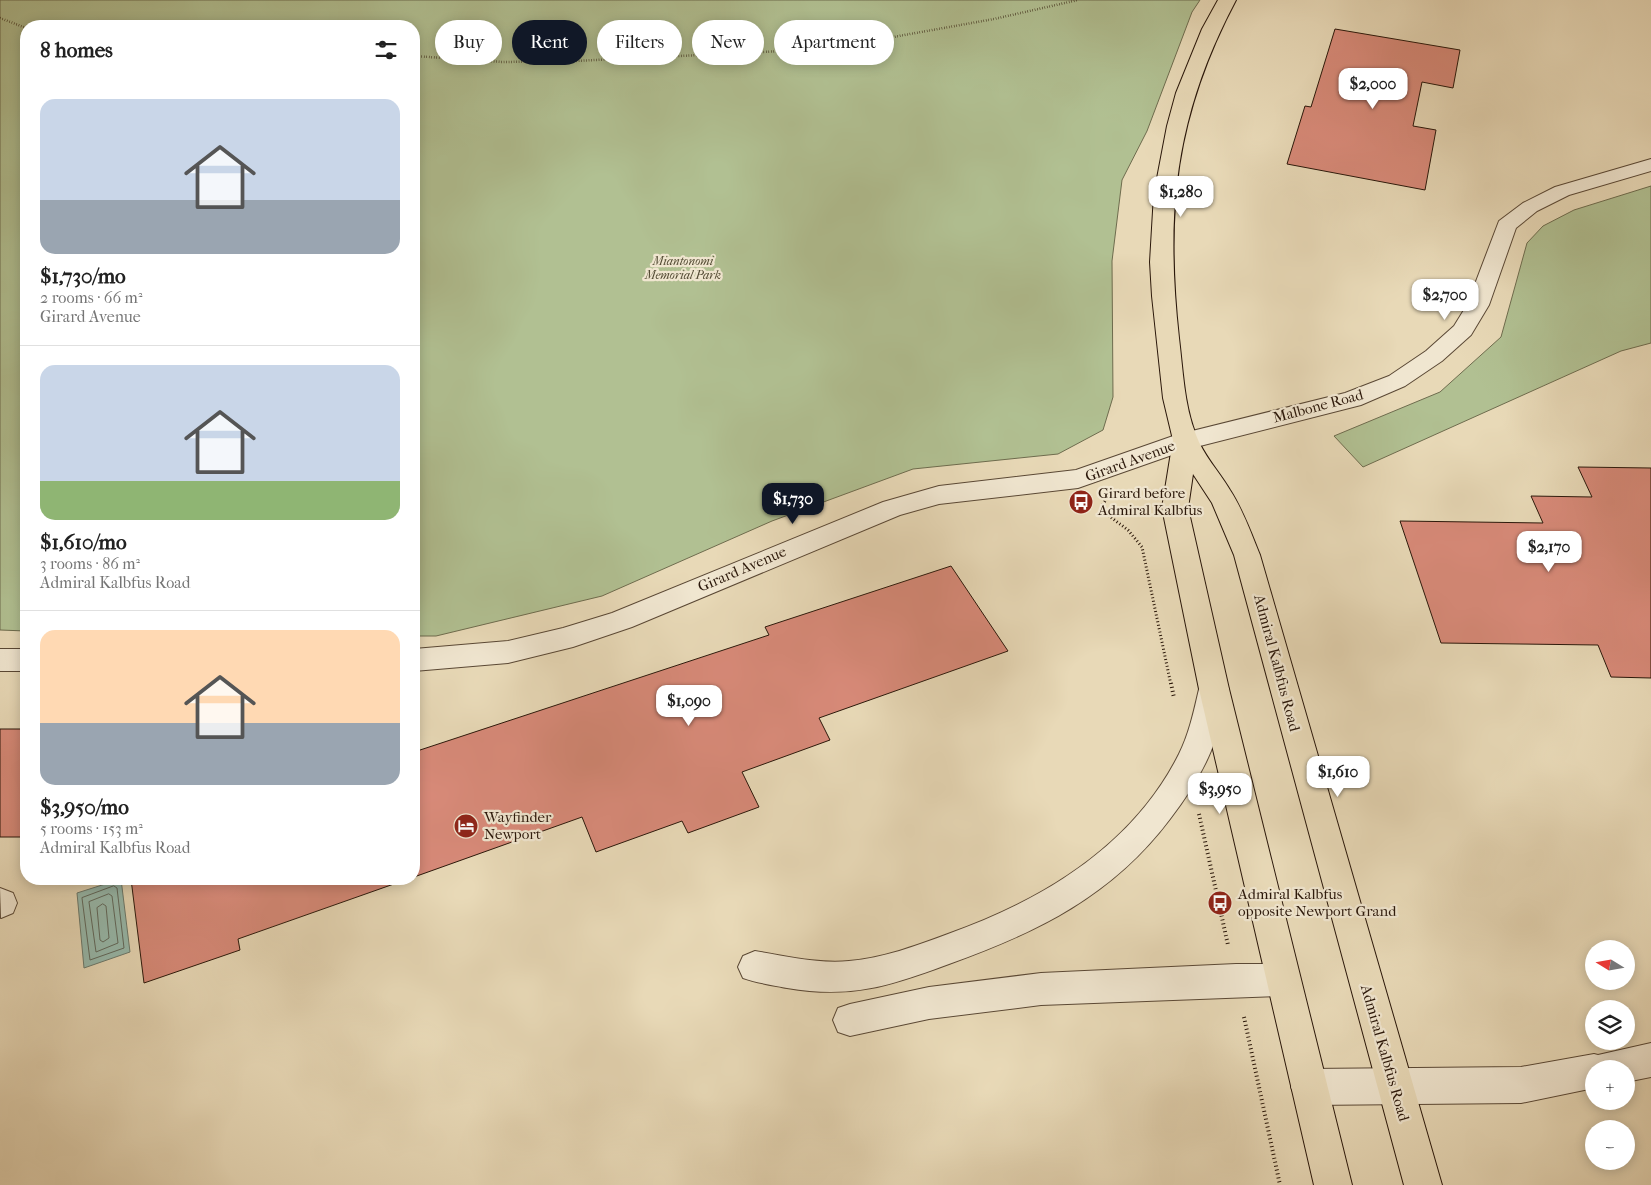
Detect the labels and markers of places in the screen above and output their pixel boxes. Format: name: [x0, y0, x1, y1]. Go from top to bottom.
pin: $2,000: [1332, 68, 1414, 110]
pin: $1,280: [1140, 176, 1222, 218]
pin: $2,700: [1404, 278, 1486, 321]
pin: $1,730: [752, 482, 834, 525]
place label: Girard before Admiral Kalbfus: [1097, 484, 1203, 519]
bus stop icon: Girard before Admiral Kalbfus: [1068, 489, 1094, 515]
pin: $2,170: [1508, 530, 1590, 573]
pin: $1,090: [648, 684, 730, 727]
pin: $1,610: [1297, 756, 1379, 798]
pin: $3,950: [1179, 772, 1261, 815]
place label: Wayfinder Newport: [483, 808, 552, 843]
hotel icon: Wayfinder Newport: [453, 813, 479, 839]
place label: Admiral Kalbfus opposite Newport Grand: [1237, 885, 1397, 920]
bus stop icon: Admiral Kalbfus opposite Newport Grand: [1207, 890, 1233, 916]

